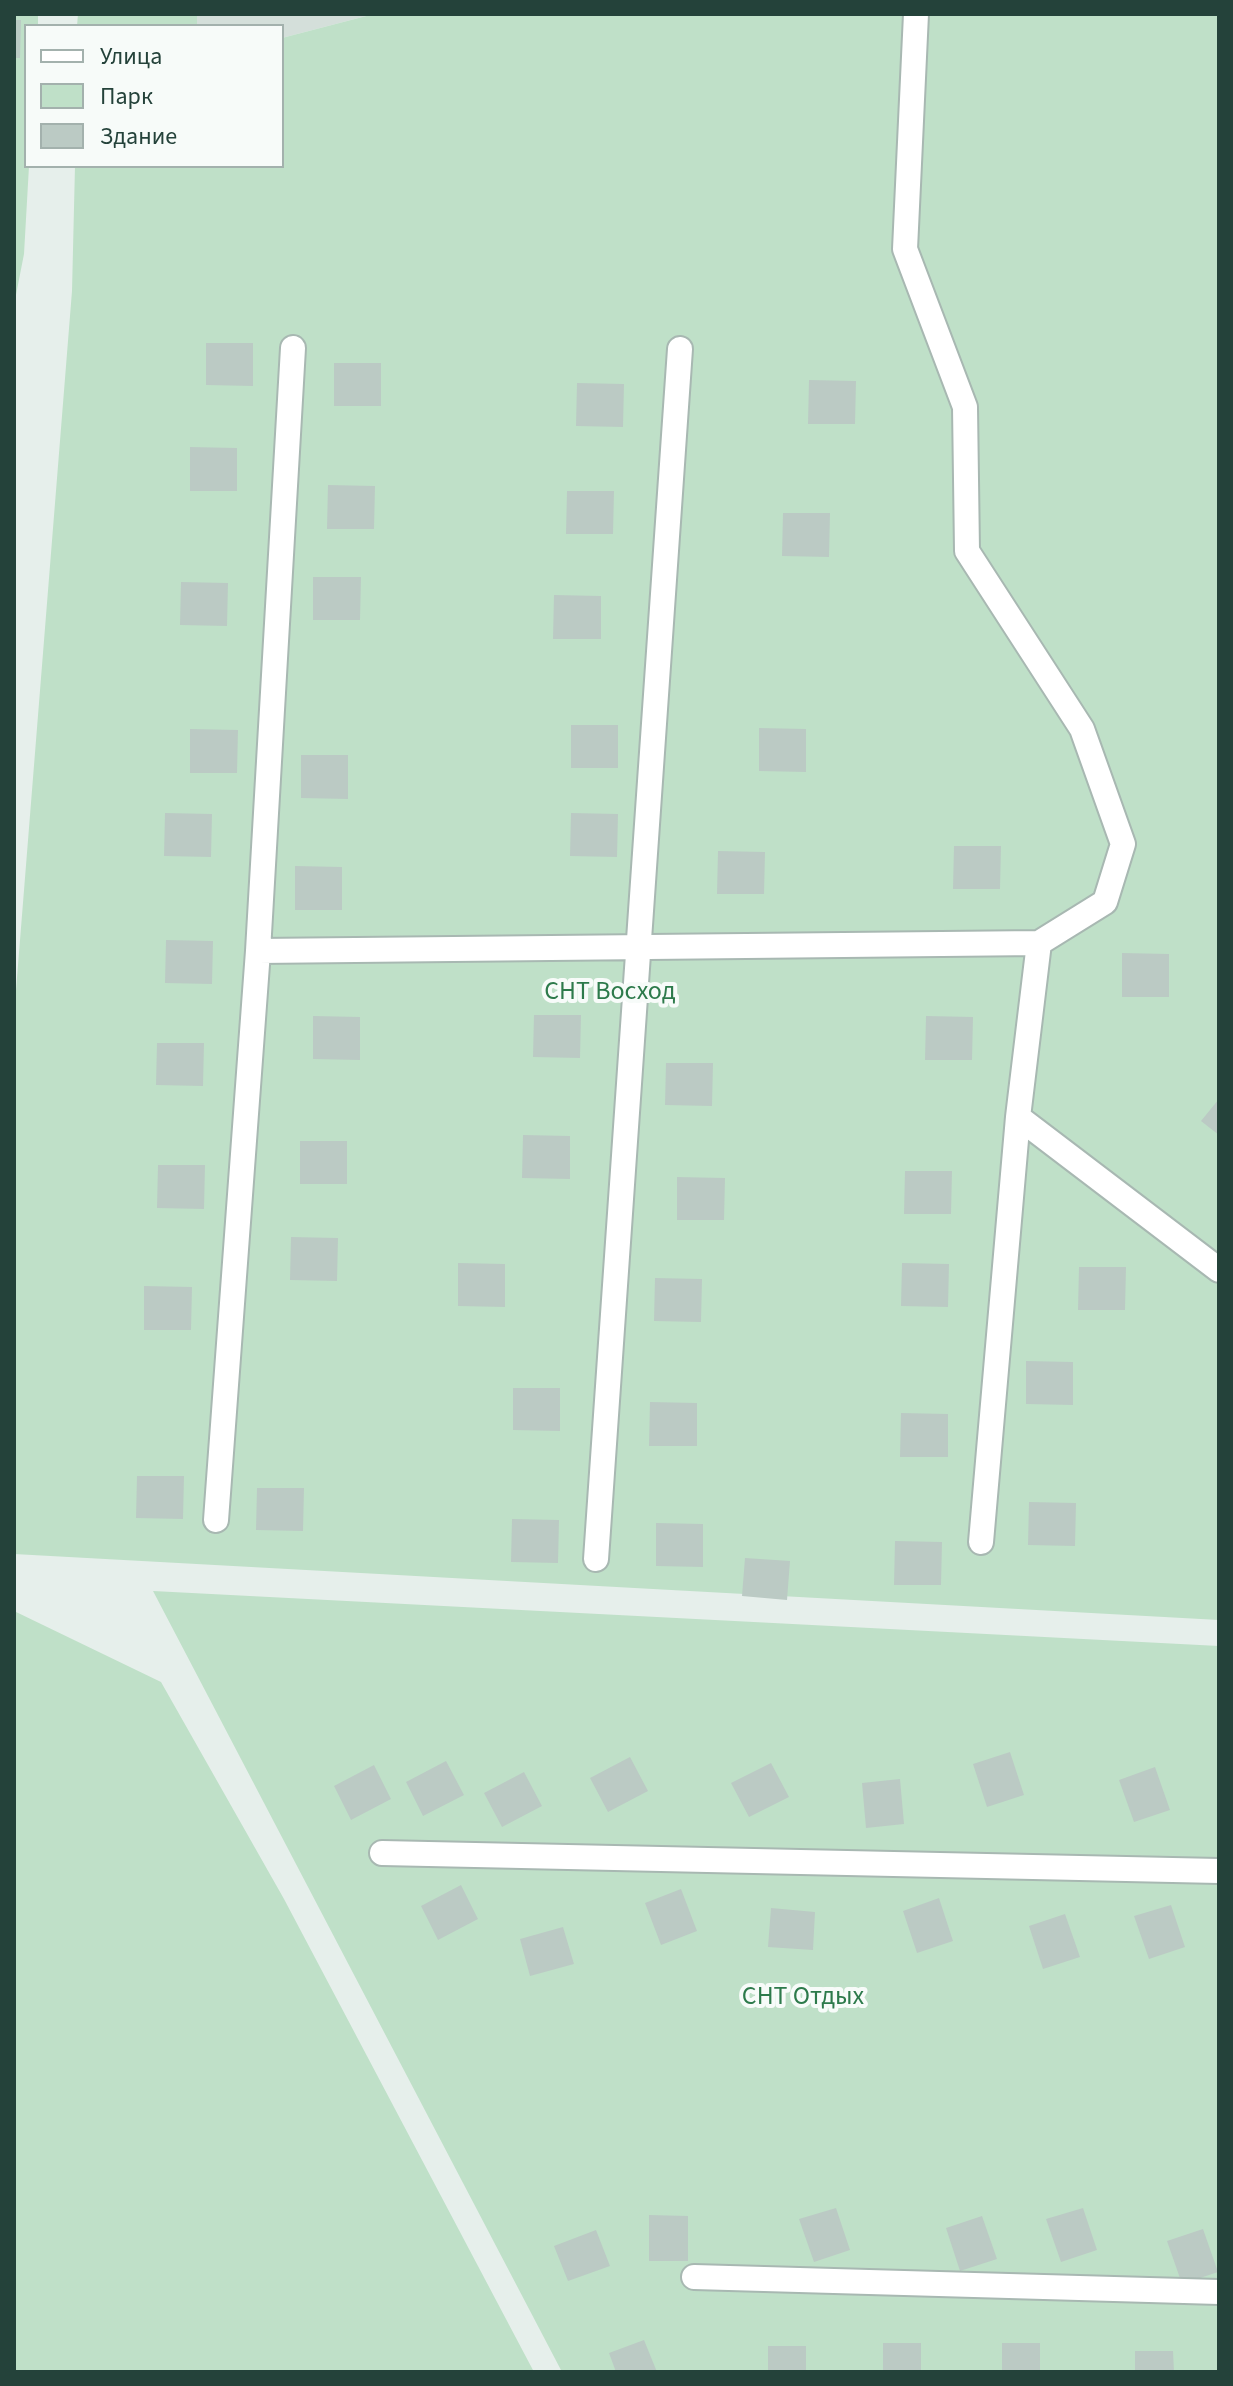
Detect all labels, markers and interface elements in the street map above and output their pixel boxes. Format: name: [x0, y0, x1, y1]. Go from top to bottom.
legend: [24, 24, 284, 168]
text: Улица: [100, 39, 162, 74]
text: Парк: [100, 79, 153, 114]
text: Здание: [100, 119, 177, 154]
park label: СНТ Восход: [544, 977, 676, 1009]
park label: СНТ Отдых: [742, 1982, 864, 2014]

